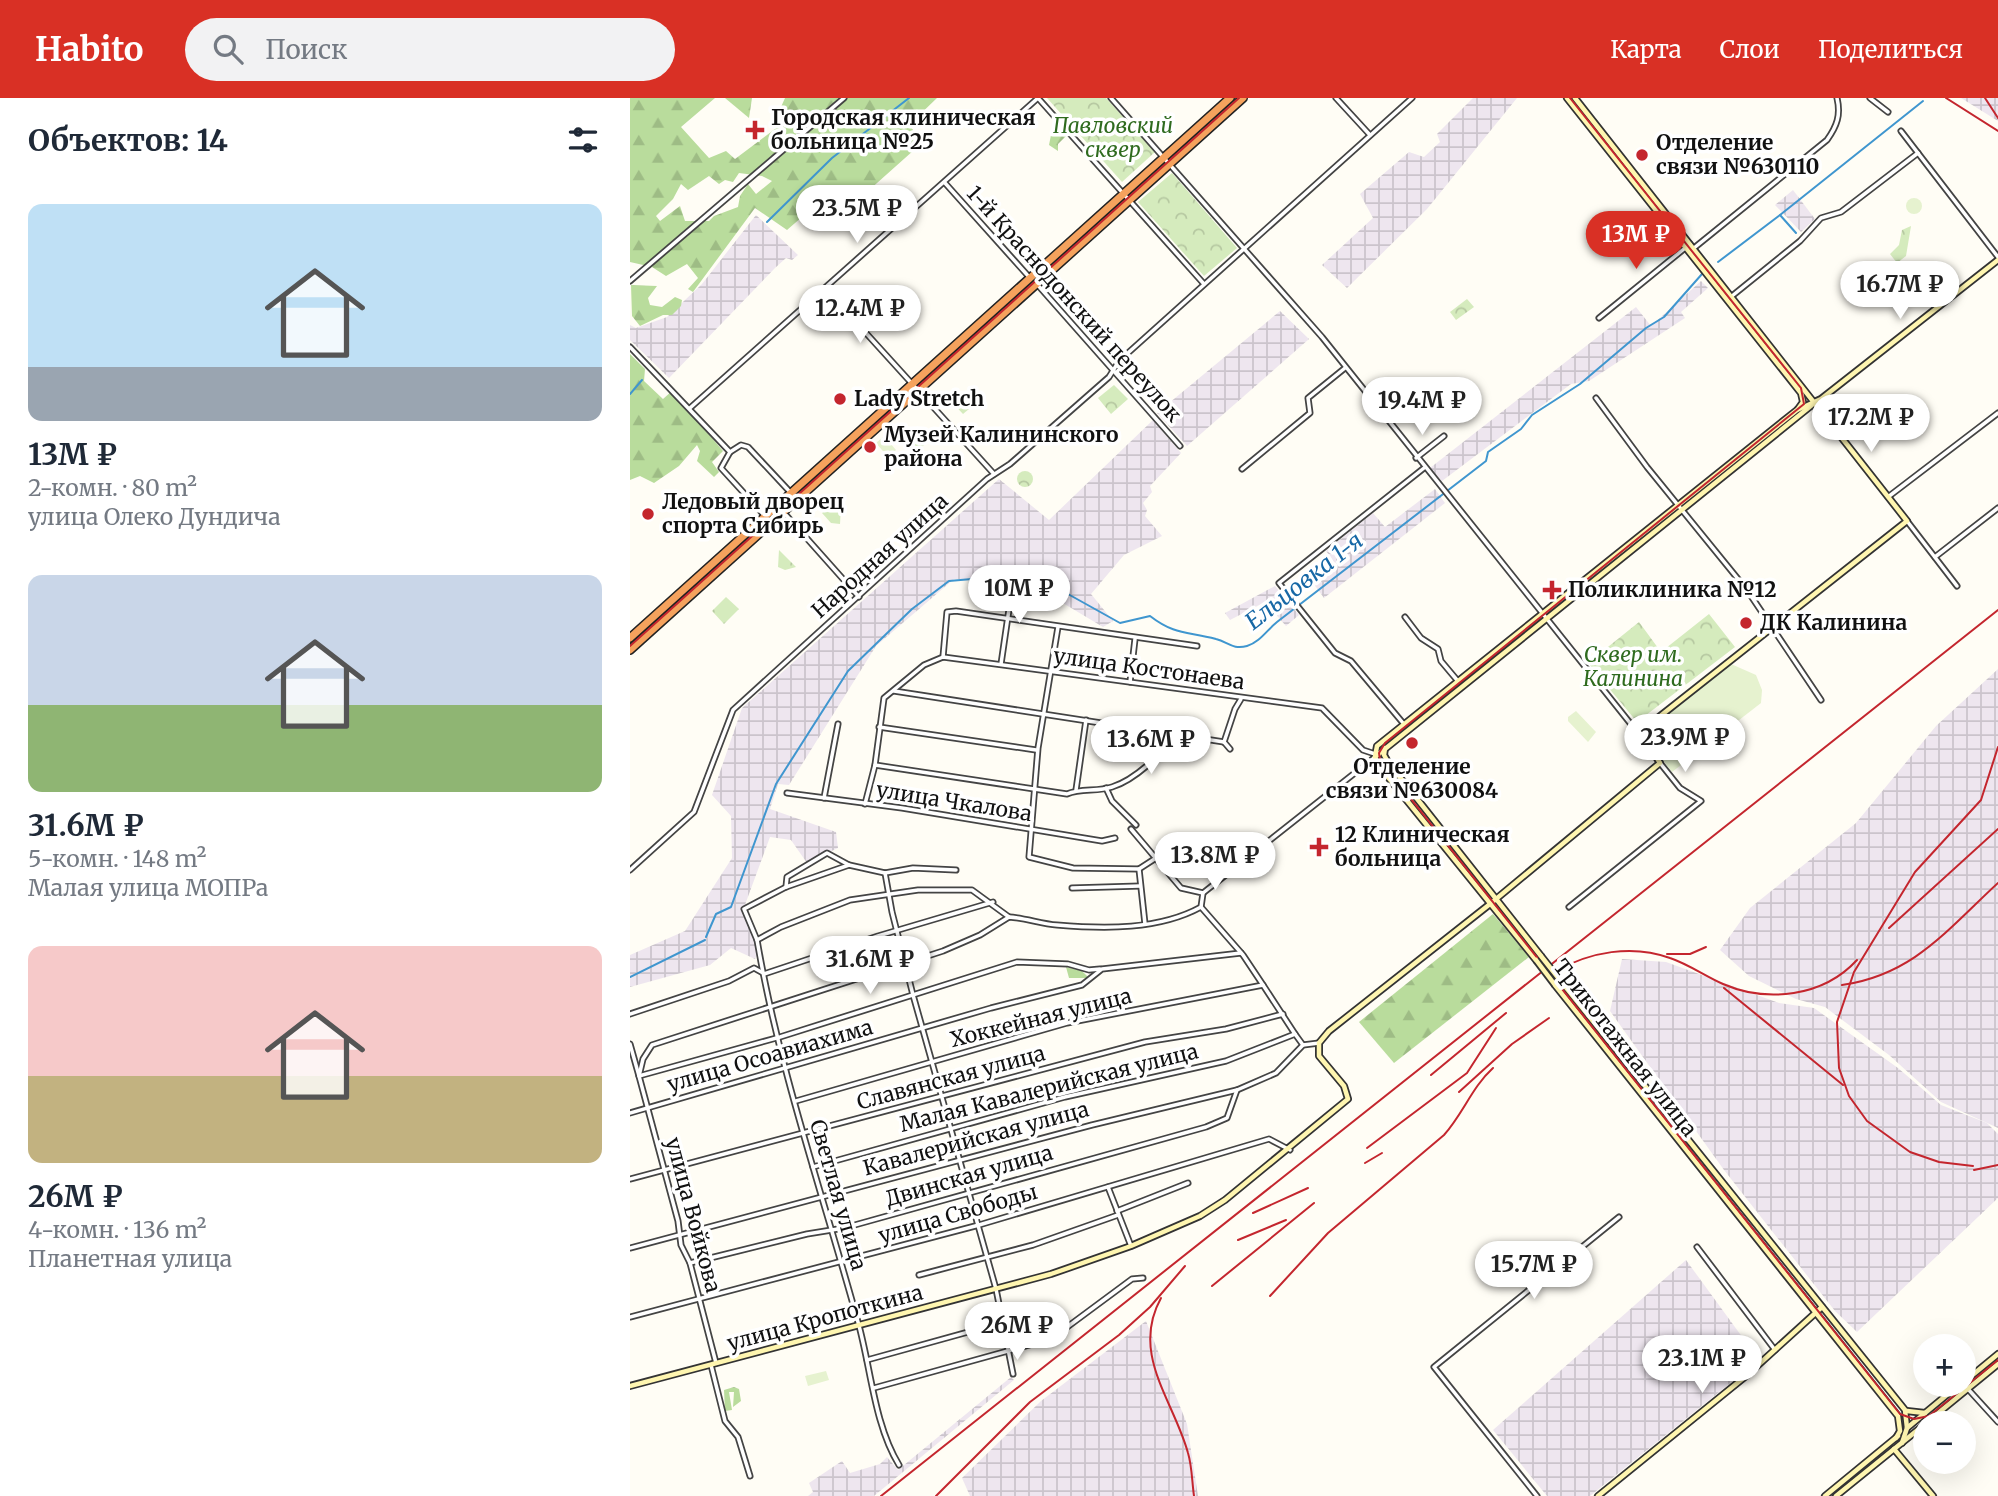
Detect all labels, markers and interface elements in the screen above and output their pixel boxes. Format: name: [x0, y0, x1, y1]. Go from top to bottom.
search box: [185, 18, 675, 81]
text: Habito: [35, 29, 143, 70]
icon: search: [209, 30, 247, 68]
text: Поиск: [265, 33, 348, 66]
text: Карта: [1610, 34, 1682, 65]
text: Слои: [1720, 34, 1780, 65]
text: Поделиться: [1818, 34, 1963, 65]
place label: Городская клиническая больница №25: [771, 104, 1036, 155]
park label: Павловский сквер: [1053, 112, 1173, 163]
marker: Городская клиническая больница №25: [745, 120, 765, 140]
text: Объектов: 14: [28, 121, 228, 159]
icon: filters: [564, 121, 602, 159]
place label: Отделение связи №630110: [1656, 129, 1819, 180]
marker: Отделение связи №630110: [1634, 147, 1650, 163]
street label: 1-й Краснодонский переулок: [961, 180, 1188, 427]
pin: 23.5M ₽: [792, 186, 922, 245]
text: 23.5M ₽: [812, 193, 902, 222]
pin: 13M ₽: [1587, 212, 1685, 271]
text: 13M ₽: [1602, 219, 1670, 248]
icon: home: [252, 250, 378, 376]
pin: 16.7M ₽: [1835, 262, 1965, 321]
text: 16.7M ₽: [1856, 269, 1944, 298]
pin: 12.4M ₽: [795, 286, 925, 345]
text: 12.4M ₽: [815, 293, 905, 322]
pin: 19.4M ₽: [1357, 378, 1487, 437]
place label: Lady Stretch: [854, 385, 984, 412]
text: 19.4M ₽: [1378, 385, 1466, 414]
marker: Lady Stretch: [832, 391, 848, 407]
pin: 17.2M ₽: [1806, 394, 1936, 454]
text: 17.2M ₽: [1828, 402, 1914, 431]
place label: Музей Калининского района: [884, 421, 1118, 472]
text: 13M ₽: [28, 435, 117, 473]
marker: Музей Калининского района: [862, 439, 878, 455]
text: 2-комн. · 80 m²: [28, 473, 197, 502]
street label: Народная улица: [806, 487, 953, 624]
place label: Ледовый дворец спорта Сибирь: [662, 488, 844, 539]
text: улица Олеко Дундича: [28, 502, 281, 531]
marker: Ледовый дворец спорта Сибирь: [640, 506, 656, 522]
water label: Ельцовка 1-я: [1239, 526, 1368, 636]
pin: 10M ₽: [970, 566, 1068, 625]
text: 10M ₽: [984, 573, 1054, 602]
place label: Поликлиника №12: [1568, 576, 1776, 603]
marker: Поликлиника №12: [1542, 580, 1562, 600]
place label: ДК Калинина: [1760, 609, 1907, 636]
marker: ДК Калинина: [1738, 615, 1754, 631]
icon: home: [252, 621, 378, 747]
park label: Сквер им. Калинина: [1583, 641, 1683, 692]
street label: улица Костонаева: [1052, 642, 1246, 695]
pin: 23.9M ₽: [1620, 714, 1750, 774]
pin: 13.6M ₽: [1086, 716, 1216, 776]
text: 23.9M ₽: [1640, 722, 1730, 751]
text: 13.6M ₽: [1107, 724, 1195, 753]
marker: Отделение связи №630084: [1404, 735, 1420, 751]
place label: Отделение связи №630084: [1326, 753, 1498, 804]
street label: улица Чкалова: [874, 776, 1034, 827]
text: 31.6M ₽: [28, 806, 144, 844]
place label: 12 Клиническая больница: [1335, 821, 1510, 872]
pin: 13.8M ₽: [1150, 832, 1280, 892]
marker: 12 Клиническая больница: [1309, 837, 1329, 857]
text: 13.8M ₽: [1171, 840, 1259, 869]
text: 5-комн. · 148 m²: [28, 844, 206, 873]
text: Малая улица МОПРа: [28, 873, 268, 902]
pin: 31.6M ₽: [805, 936, 935, 996]
text: 31.6M ₽: [826, 944, 914, 973]
street label: Трикотажная улица: [1548, 954, 1703, 1142]
street label: Хоккейная улица: [947, 982, 1134, 1053]
icon: home: [252, 992, 378, 1118]
street label: улица Осоавиахима: [664, 1013, 876, 1098]
street label: Славянская улица: [854, 1039, 1048, 1116]
street label: Малая Кавалерийская улица: [897, 1039, 1201, 1137]
street label: Кавалерийская улица: [860, 1097, 1092, 1181]
street label: Светлая улица: [804, 1116, 873, 1273]
street label: улица Войкова: [660, 1134, 727, 1295]
street label: Двинская улица: [882, 1139, 1056, 1212]
text: 26M ₽: [28, 1177, 123, 1215]
street label: улица Свободы: [875, 1178, 1040, 1249]
text: 4-комн. · 136 m²: [28, 1215, 207, 1244]
pin: 15.7M ₽: [1469, 1242, 1599, 1301]
text: Планетная улица: [28, 1244, 232, 1273]
text: 15.7M ₽: [1491, 1249, 1577, 1278]
street label: улица Кропоткина: [724, 1278, 926, 1357]
pin: 26M ₽: [968, 1302, 1066, 1362]
text: 26M ₽: [981, 1310, 1053, 1339]
map controls: [1913, 1334, 1976, 1474]
button: +: [1913, 1334, 1976, 1397]
pin: 23.1M ₽: [1637, 1336, 1767, 1395]
text: 23.1M ₽: [1658, 1343, 1746, 1372]
button: −: [1913, 1411, 1976, 1474]

